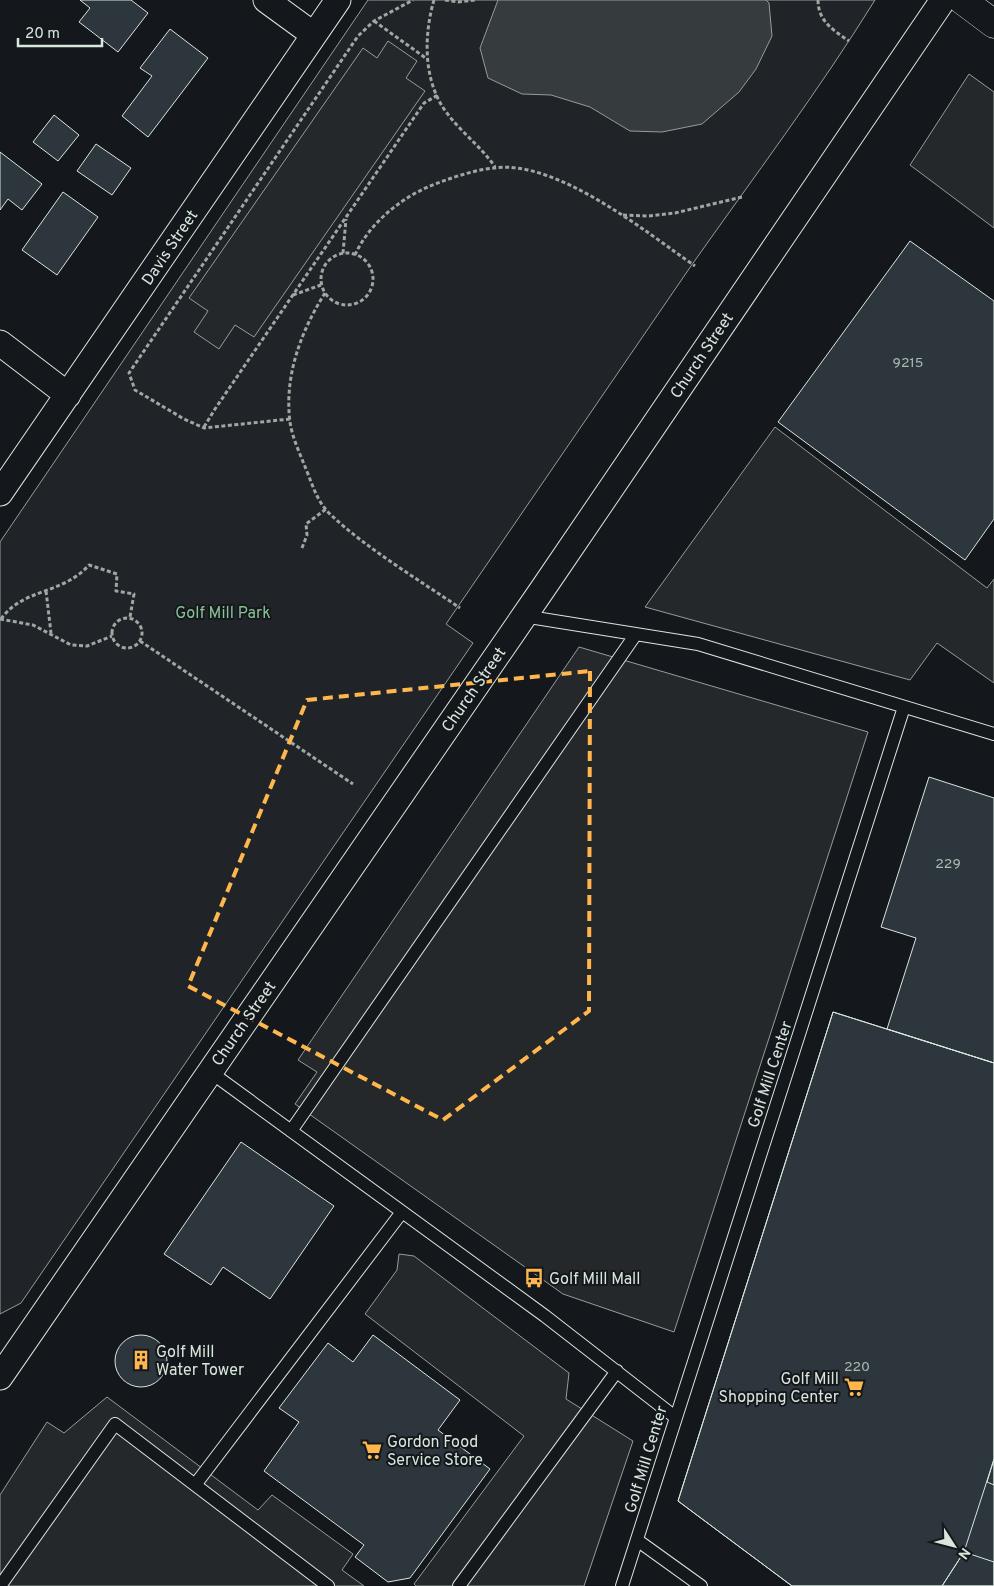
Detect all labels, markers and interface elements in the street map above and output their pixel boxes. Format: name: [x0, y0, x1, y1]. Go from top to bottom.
scale bar: [18, 15, 101, 47]
text: 20 m: [25, 25, 60, 44]
street label: Davis Street: [138, 207, 203, 290]
street label: Church Street: [667, 309, 739, 403]
house number: 9215: [893, 355, 923, 372]
park label: Golf Mill Park: [175, 604, 271, 624]
street label: Church Street: [438, 644, 511, 736]
house number: 229: [935, 856, 961, 873]
street label: Church Street: [208, 978, 281, 1070]
street label: Golf Mill Center: [744, 1019, 798, 1131]
bus stop icon: Golf Mill Mall: [523, 1267, 545, 1289]
place label: Golf Mill Mall: [549, 1270, 640, 1290]
place label: Golf Mill Water Tower: [156, 1343, 244, 1381]
building icon: Golf Mill Water Tower: [130, 1349, 152, 1371]
house number: 220: [844, 1359, 870, 1376]
place label: Golf Mill Shopping Center: [718, 1370, 839, 1408]
supermarket icon: Golf Mill Shopping Center: [843, 1376, 865, 1398]
street label: Golf Mill Center: [621, 1404, 673, 1516]
place label: Gordon Food Service Store: [387, 1433, 483, 1471]
supermarket icon: Gordon Food Service Store: [361, 1439, 383, 1461]
north arrow: [929, 1521, 979, 1571]
text: N: [953, 1544, 973, 1562]

